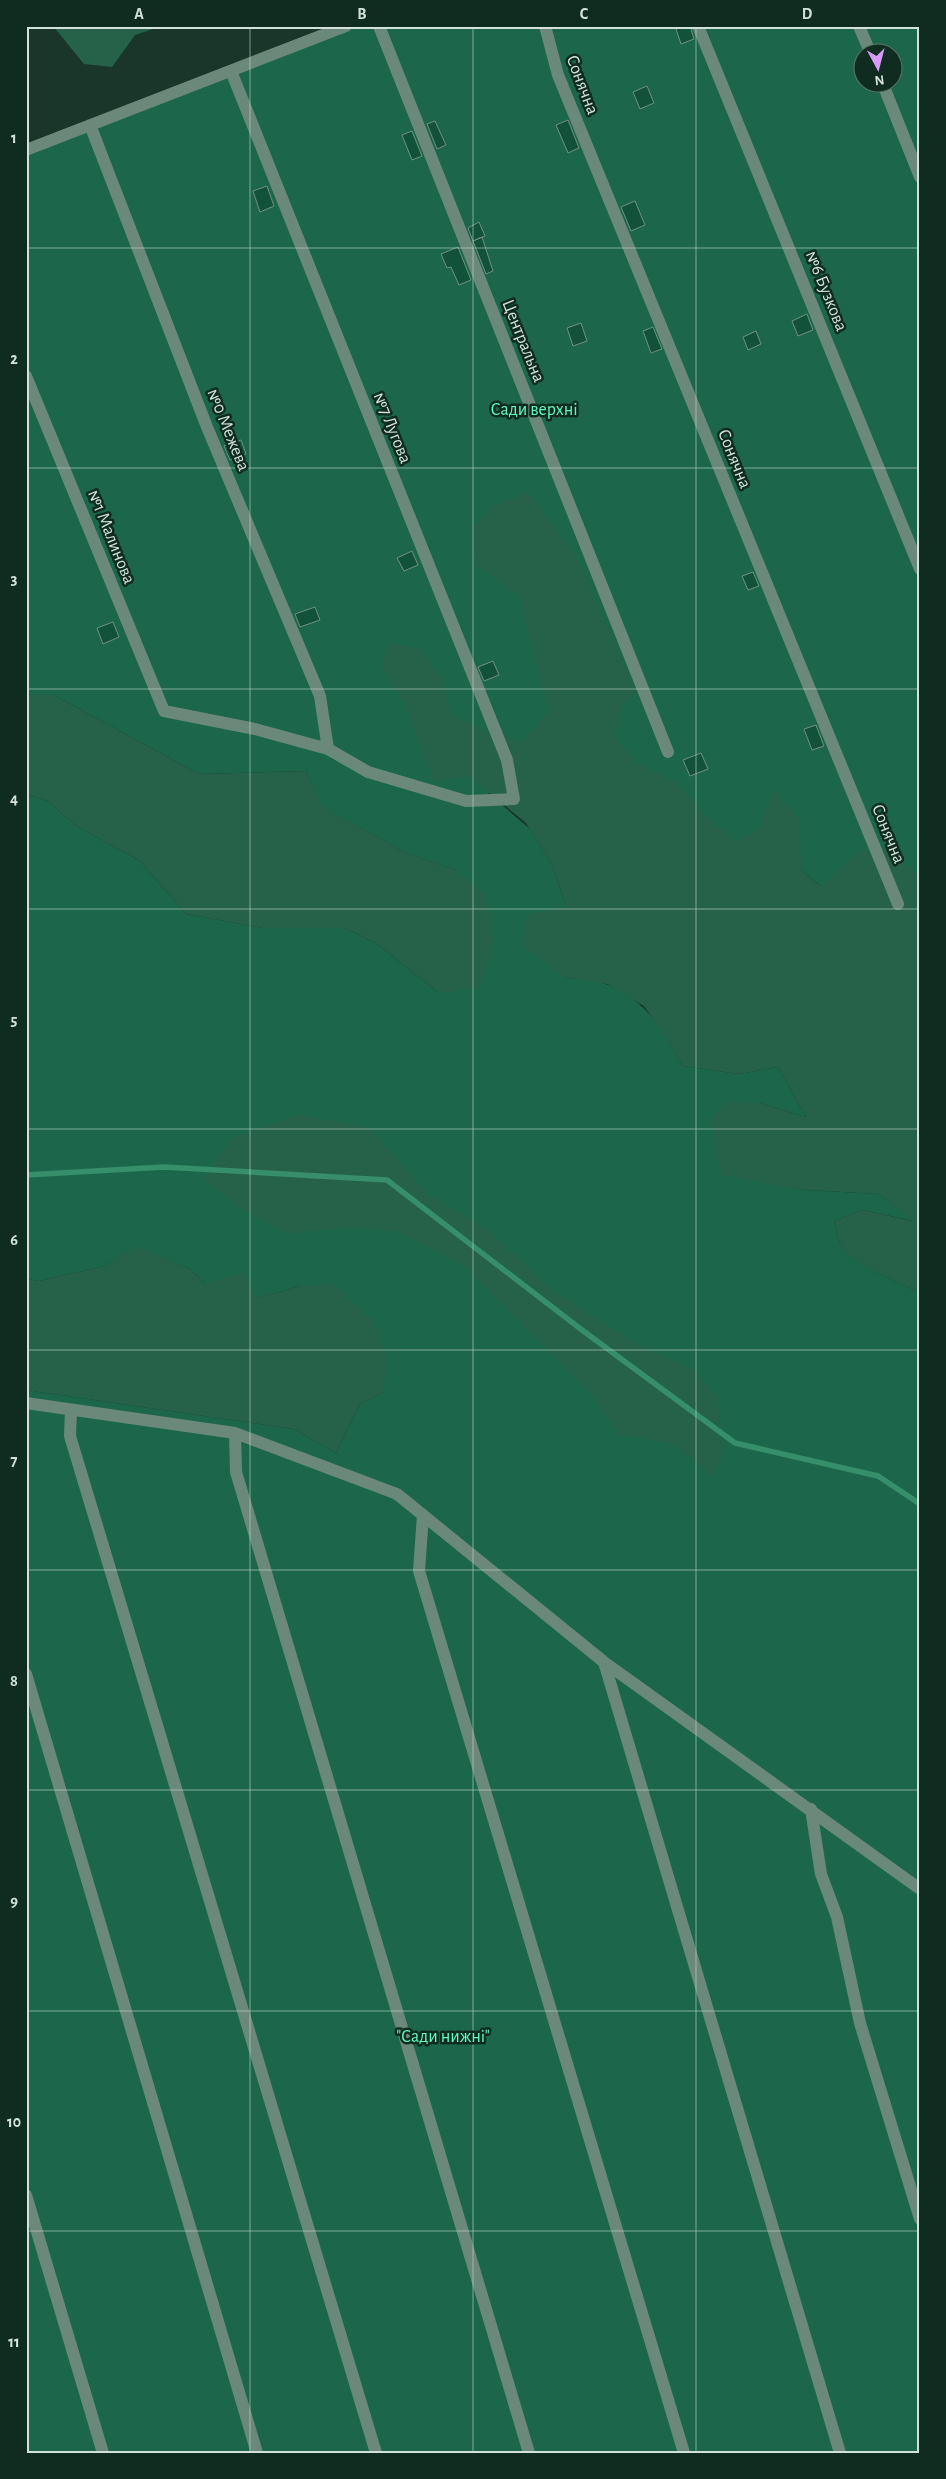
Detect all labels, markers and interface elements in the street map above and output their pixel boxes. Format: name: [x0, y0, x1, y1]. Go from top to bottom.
text: A: [134, 6, 144, 22]
text: B: [357, 6, 367, 22]
text: C: [580, 6, 589, 22]
text: D: [802, 6, 813, 22]
north arrow: [854, 42, 904, 92]
street label: Сонячна: [562, 53, 602, 117]
text: N: [874, 72, 885, 87]
text: 1: [11, 130, 17, 146]
street label: №6 Бузкова: [802, 248, 850, 334]
street label: Центральна: [498, 297, 548, 385]
text: 2: [10, 351, 18, 367]
street label: №0 Межева: [203, 386, 253, 474]
street label: №7 Лугова: [370, 390, 414, 466]
park label: Сади верхні: [490, 401, 578, 419]
street label: Сонячна: [714, 427, 754, 491]
street label: №1 Малинова: [84, 487, 138, 587]
text: 3: [11, 571, 18, 587]
text: 4: [10, 791, 18, 807]
street label: Сонячна: [868, 802, 908, 866]
text: 5: [11, 1012, 18, 1028]
text: 6: [10, 1232, 18, 1248]
text: 7: [11, 1453, 18, 1469]
text: 8: [10, 1673, 18, 1689]
text: 9: [10, 1893, 18, 1909]
park label: "Сади нижні": [396, 2028, 490, 2046]
text: 10: [7, 2114, 21, 2130]
text: 11: [8, 2334, 20, 2350]

